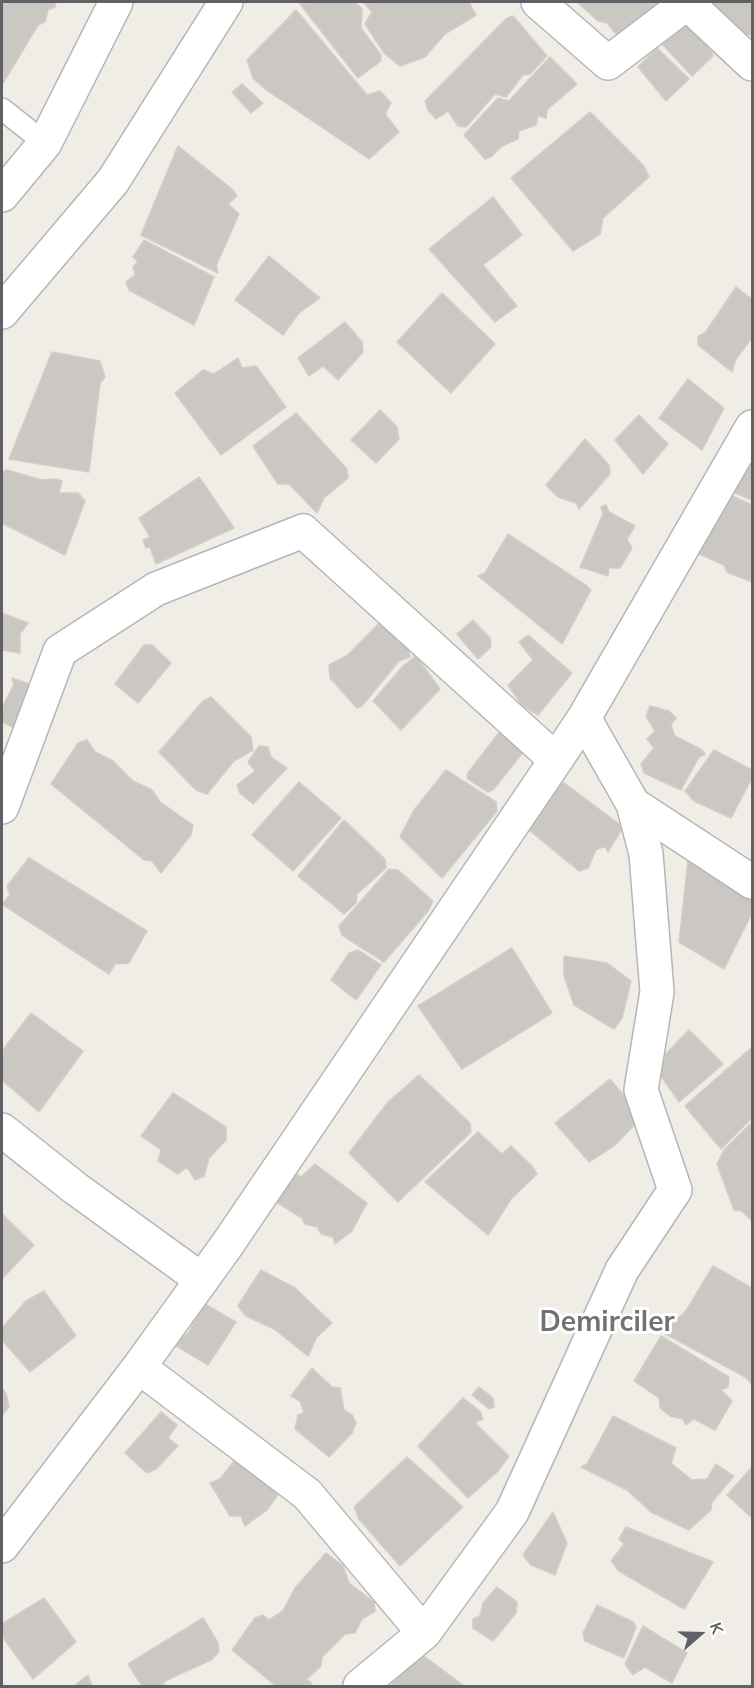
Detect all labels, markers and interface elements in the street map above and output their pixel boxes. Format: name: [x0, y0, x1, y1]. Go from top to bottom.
district label: Demirciler: [539, 1306, 675, 1340]
north arrow: [670, 1604, 730, 1664]
text: K: [706, 1619, 728, 1636]

